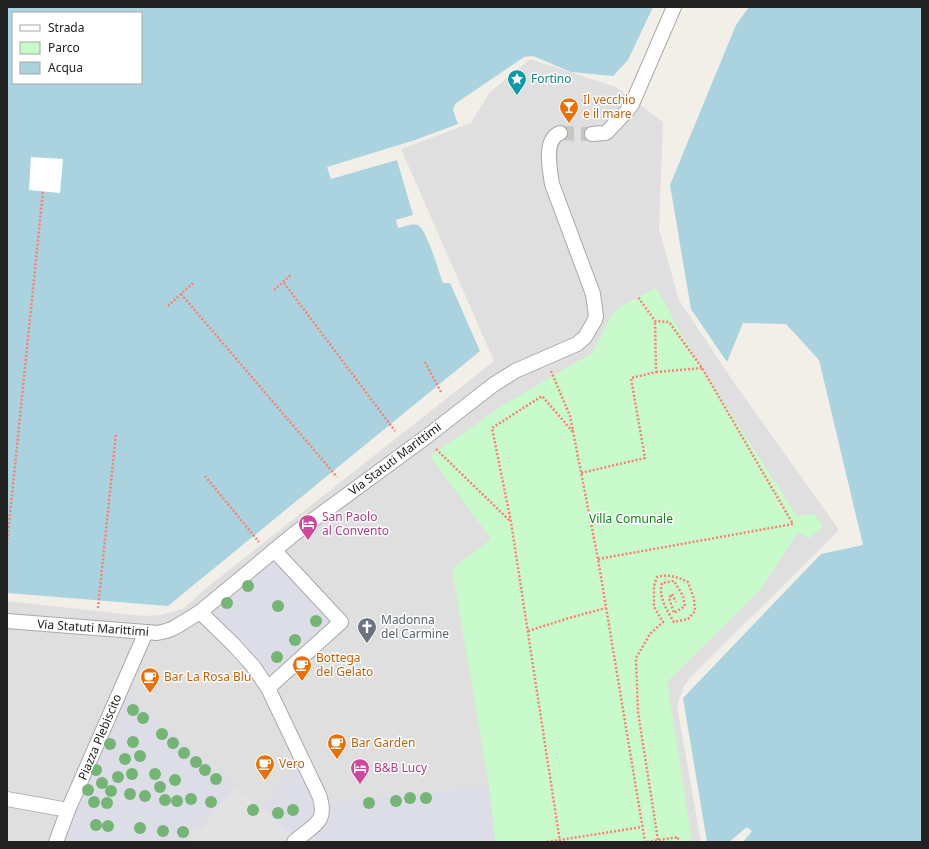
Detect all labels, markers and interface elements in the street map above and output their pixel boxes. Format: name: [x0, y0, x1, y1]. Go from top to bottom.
legend: [12, 12, 142, 84]
text: Strada: [48, 19, 84, 36]
text: Parco: [48, 39, 80, 56]
text: Acqua: [48, 59, 83, 76]
place icon: Fortino: [506, 68, 528, 96]
place label: Fortino: [531, 70, 572, 87]
place label: Il vecchio e il mare: [583, 91, 635, 122]
bar icon: Il vecchio e il mare: [558, 96, 580, 124]
street label: Via Statuti Marittimi: [345, 418, 444, 499]
place label: San Paolo al Convento: [322, 508, 389, 539]
park label: Villa Comunale: [589, 510, 673, 527]
hotel icon: San Paolo al Convento: [297, 513, 319, 541]
place label: Madonna del Carmine: [381, 611, 449, 642]
street label: Via Statuti Marittimi: [37, 615, 149, 640]
church icon: Madonna del Carmine: [356, 616, 378, 644]
place label: Bottega del Gelato: [316, 649, 373, 680]
cafe icon: Bottega del Gelato: [291, 654, 313, 682]
cafe icon: Bar La Rosa Blu: [139, 666, 161, 694]
place label: Bar La Rosa Blu: [164, 668, 251, 685]
street label: Piazza Plebiscito: [74, 691, 125, 782]
cafe icon: Bar Garden: [326, 732, 348, 760]
place label: Bar Garden: [351, 734, 415, 751]
cafe icon: Vero: [254, 753, 276, 781]
place label: Vero: [279, 755, 305, 772]
hotel icon: B&B Lucy: [349, 757, 371, 785]
place label: B&B Lucy: [374, 759, 428, 776]

